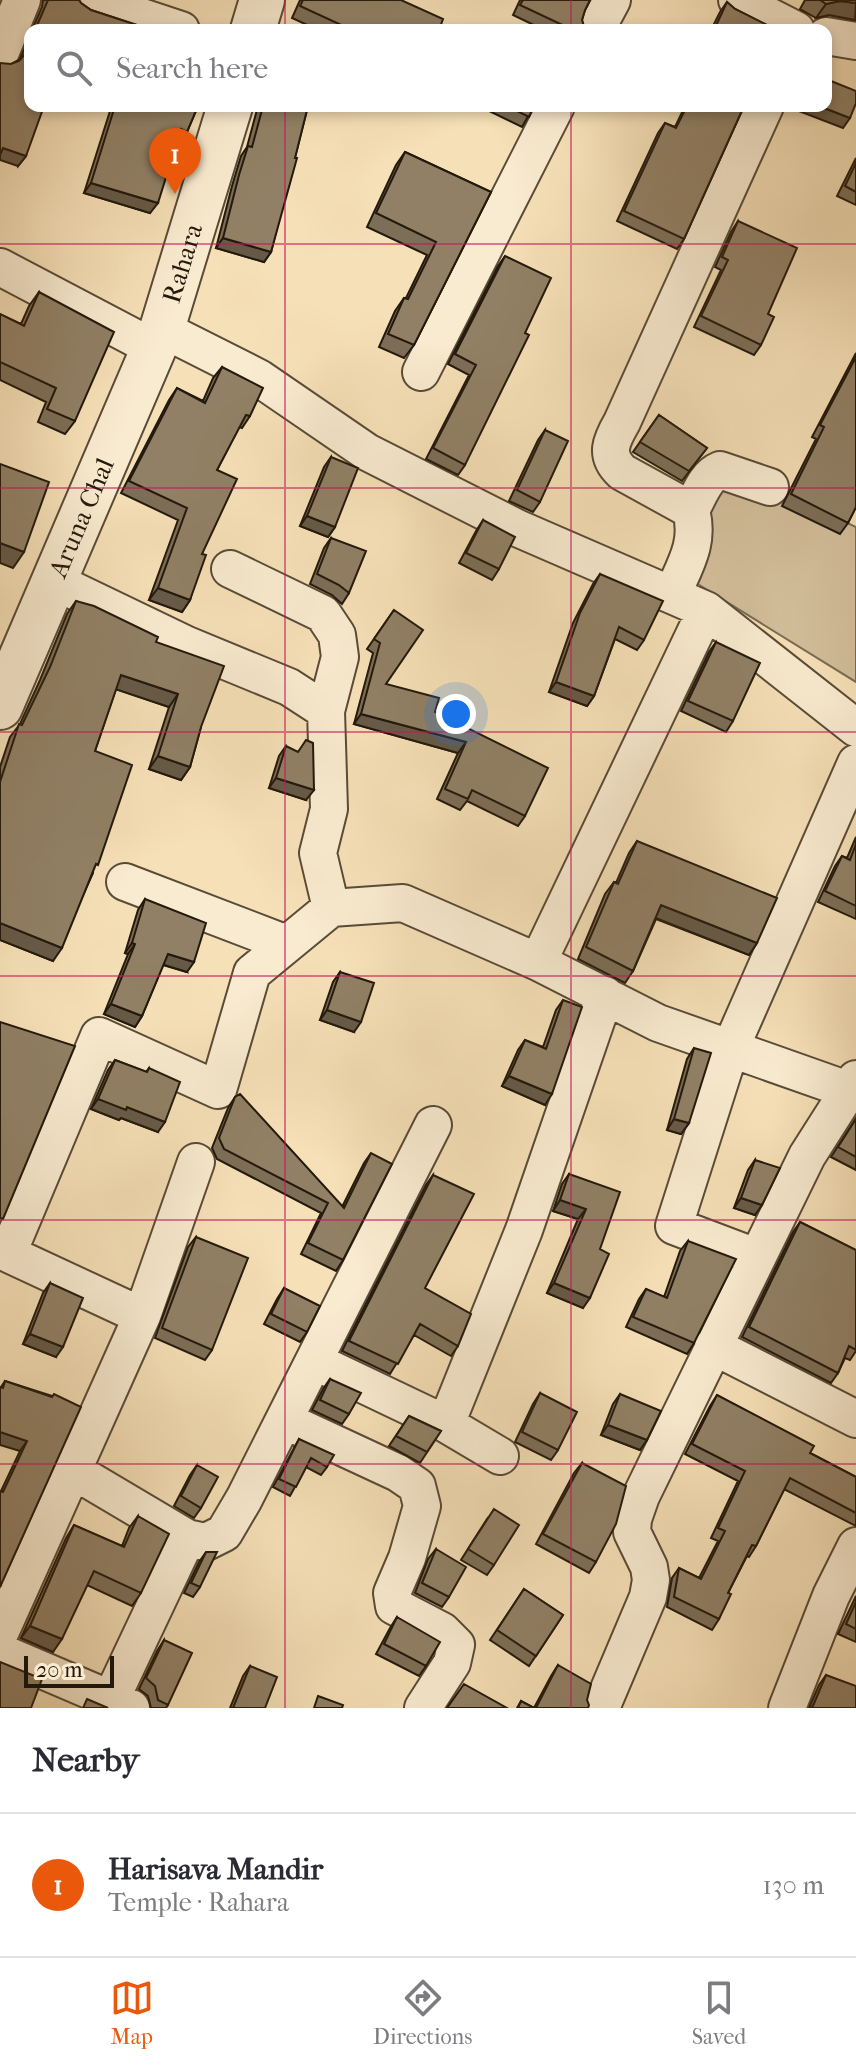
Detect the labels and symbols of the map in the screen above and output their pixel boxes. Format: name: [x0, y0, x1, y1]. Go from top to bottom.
pin: 1: [149, 128, 201, 194]
street label: Rahara: [155, 219, 209, 307]
street label: Aruna Chal: [42, 453, 120, 583]
your location: [436, 694, 476, 734]
scale bar: [24, 1652, 114, 1688]

